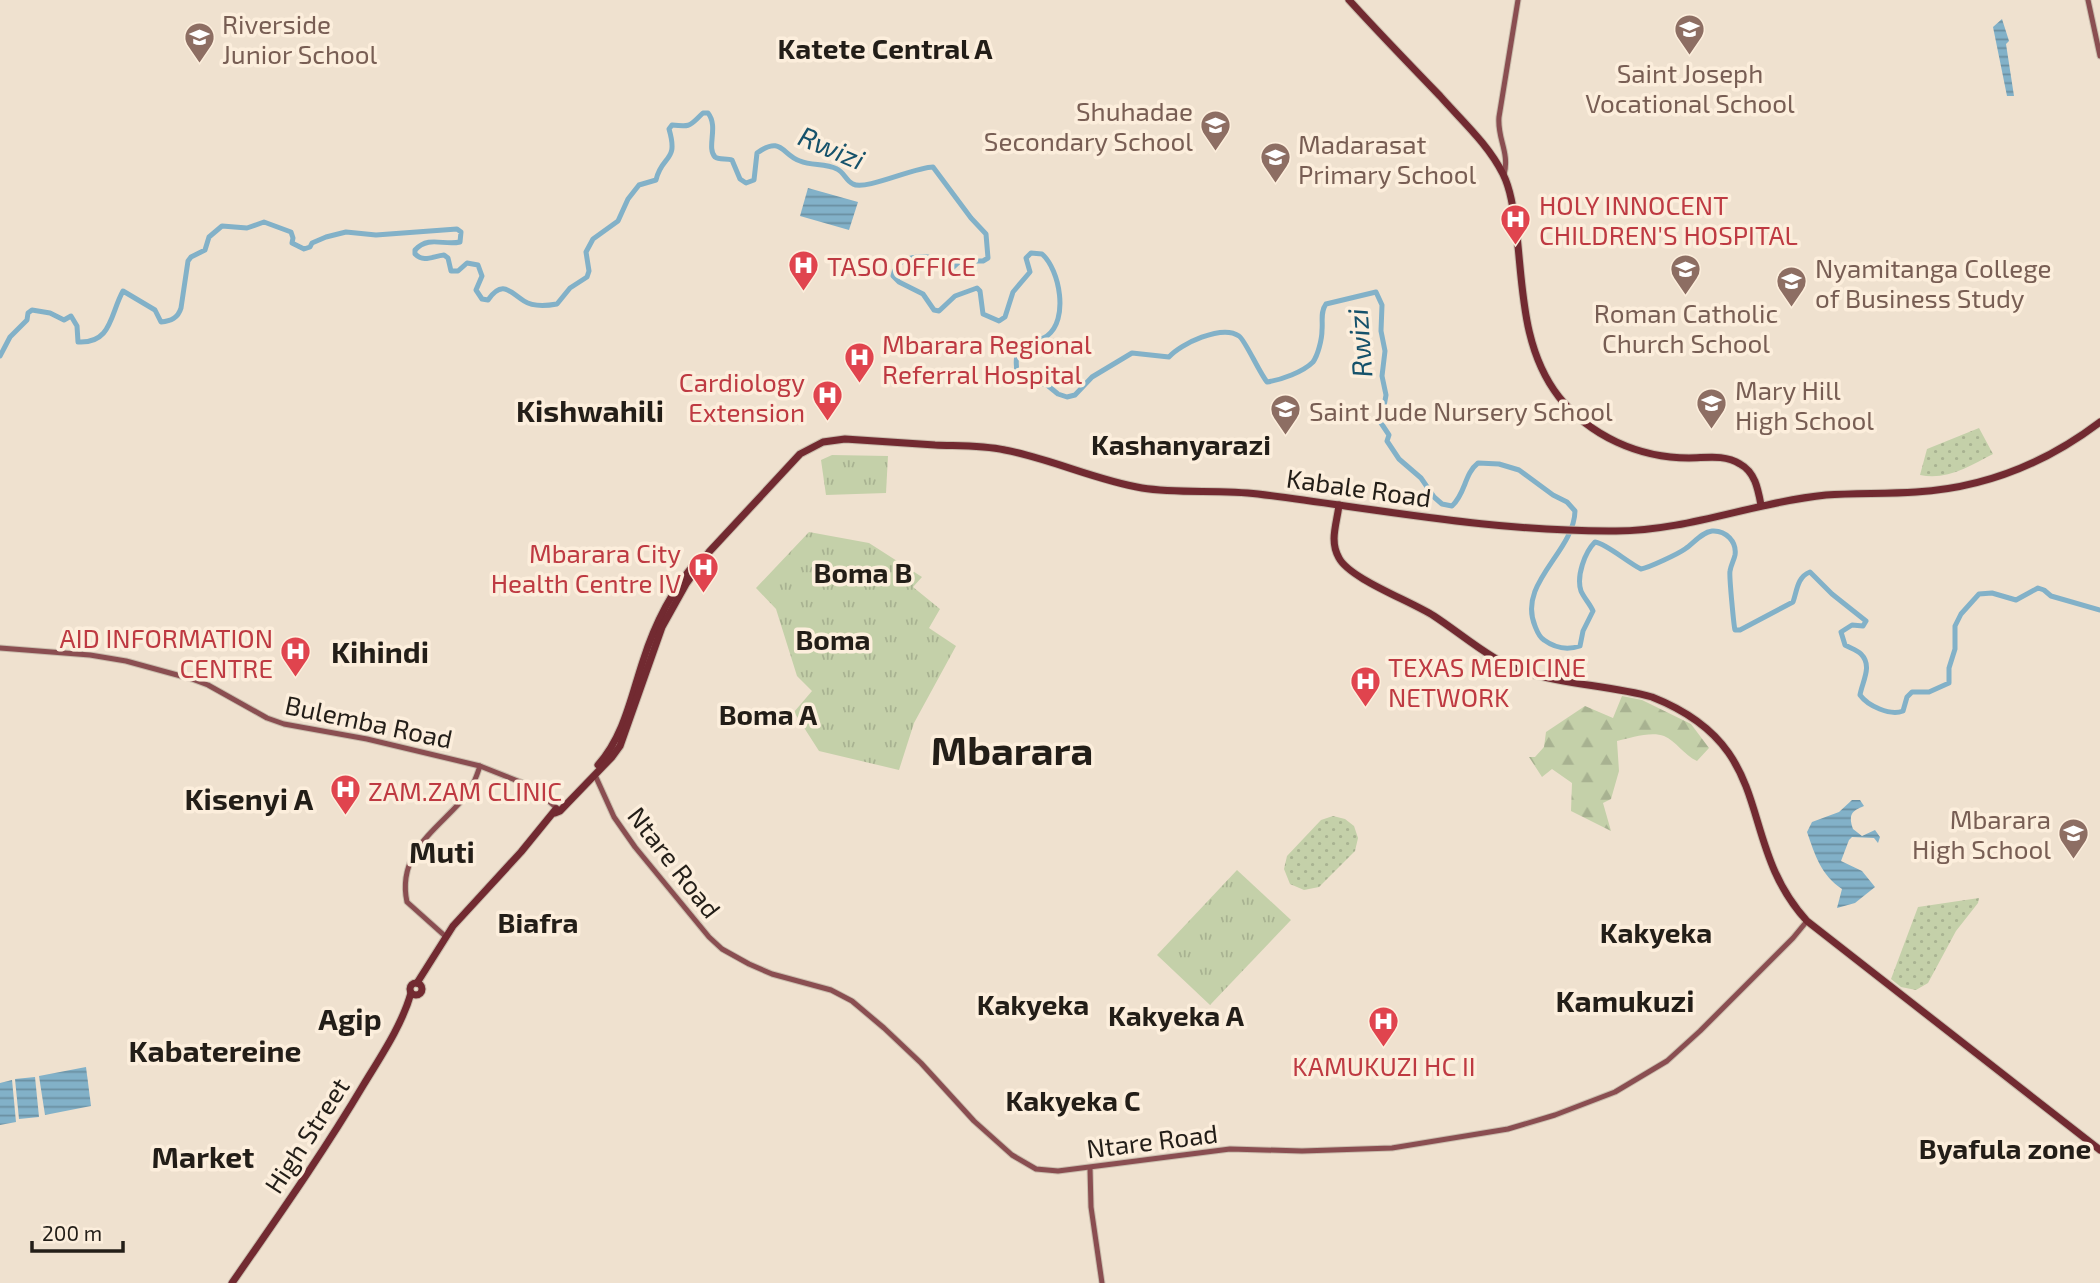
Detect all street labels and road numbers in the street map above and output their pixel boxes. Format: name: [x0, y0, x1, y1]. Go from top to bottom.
street label: Kabale Road: [1284, 461, 1434, 513]
street label: Bulemba Road: [283, 688, 455, 754]
street label: Ntare Road: [622, 800, 728, 924]
street label: High Street: [257, 1071, 355, 1199]
street label: Ntare Road: [1084, 1117, 1220, 1163]

